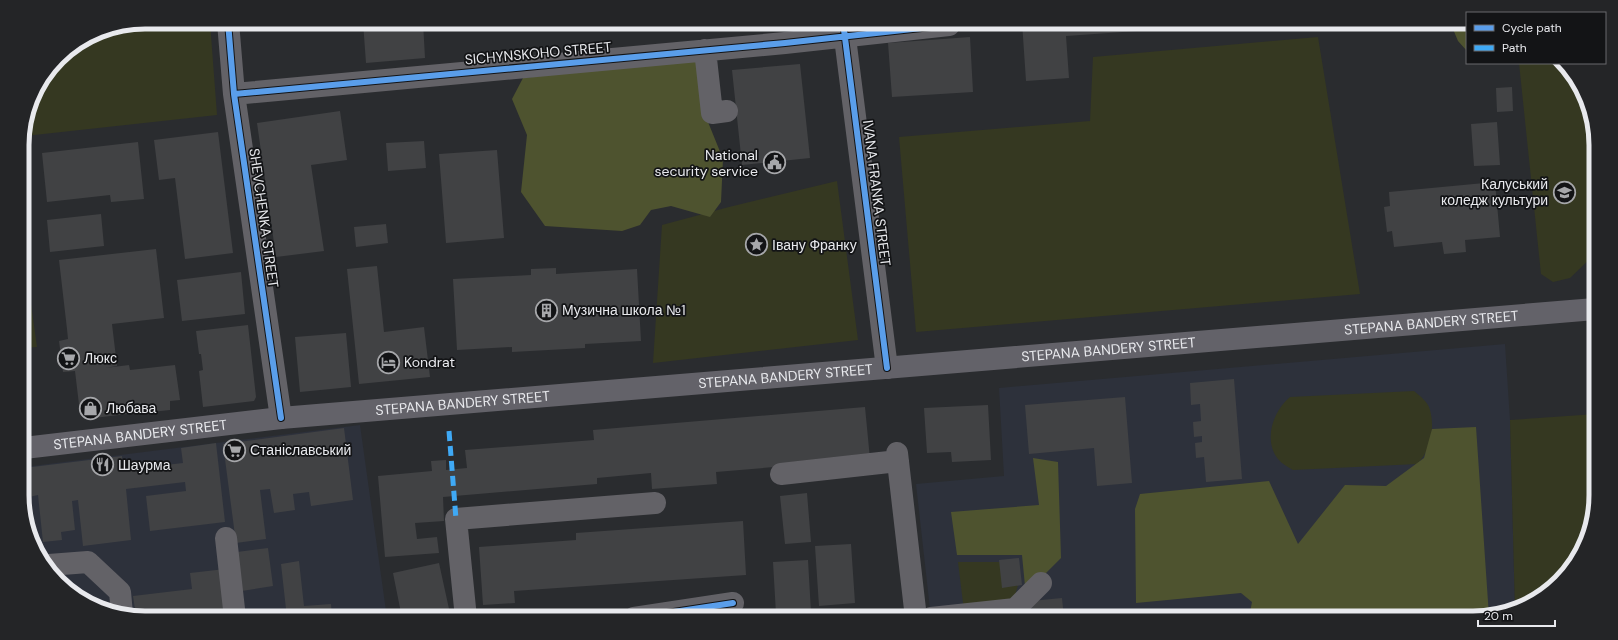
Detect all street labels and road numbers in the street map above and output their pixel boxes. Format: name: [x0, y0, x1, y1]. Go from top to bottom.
street label: SICHYNSKOHO STREET: [464, 38, 612, 68]
street label: IVANA FRANKA STREET: [859, 119, 895, 267]
street label: SHEVCHENKA STREET: [245, 147, 283, 289]
street label: STEPANA BANDERY STREET: [1343, 306, 1519, 339]
street label: STEPANA BANDERY STREET: [1020, 333, 1196, 366]
street label: STEPANA BANDERY STREET: [698, 360, 874, 392]
street label: STEPANA BANDERY STREET: [375, 387, 551, 419]
street label: STEPANA BANDERY STREET: [52, 415, 228, 454]

